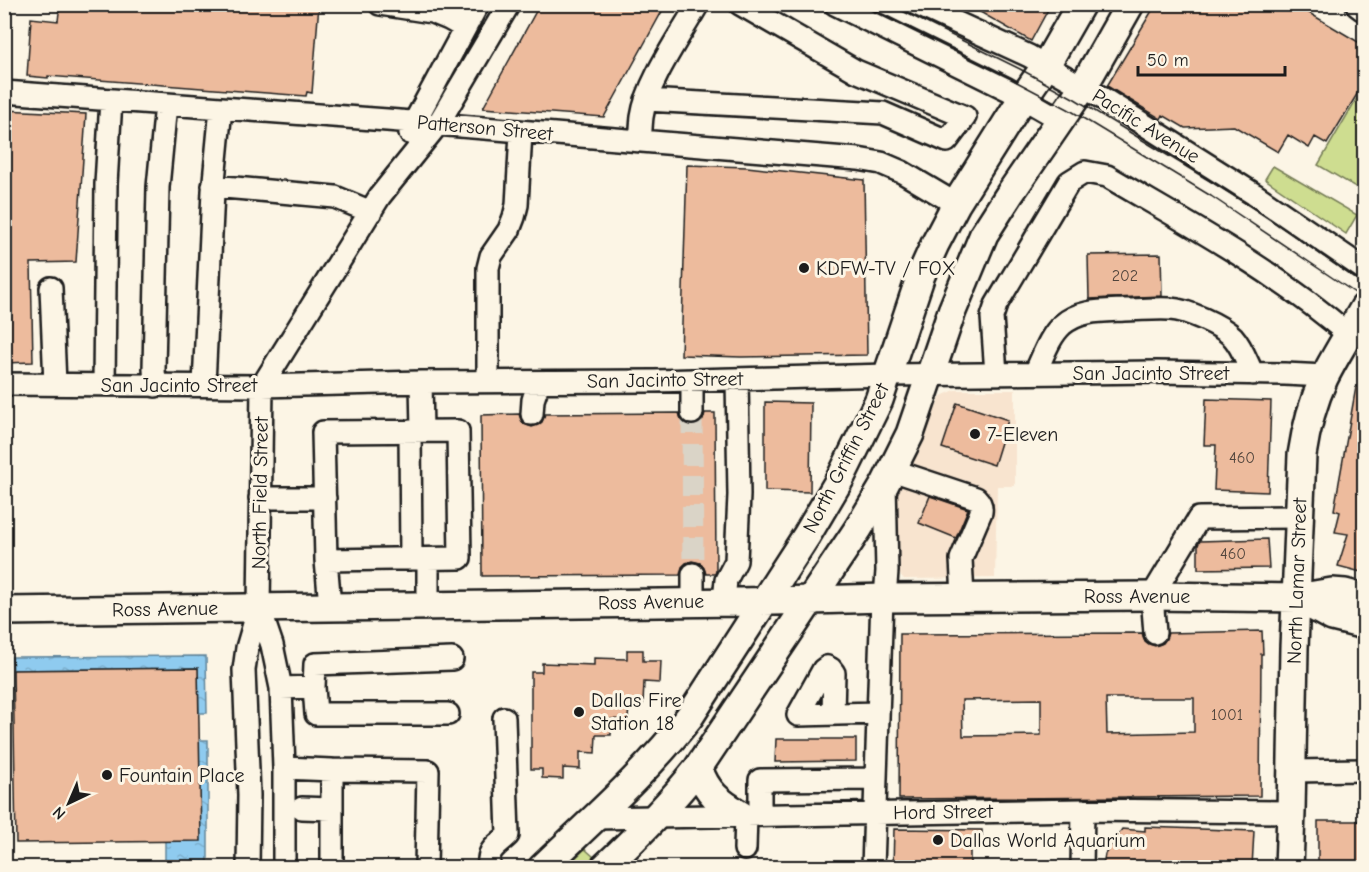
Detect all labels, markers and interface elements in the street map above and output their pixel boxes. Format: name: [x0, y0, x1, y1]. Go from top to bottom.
scale bar: [1138, 39, 1285, 77]
text: 50 m: [1147, 50, 1189, 71]
street label: Pacific Avenue: [1088, 84, 1204, 168]
street label: Patterson Street: [416, 111, 555, 146]
place label: KDFW-TV / FOX: [816, 257, 955, 280]
marker: KDFW-TV / FOX: [797, 261, 811, 275]
house number: 202: [1112, 267, 1138, 285]
street label: San Jacinto Street: [1073, 362, 1230, 385]
street label: San Jacinto Street: [587, 367, 745, 393]
street label: San Jacinto Street: [101, 374, 258, 397]
street label: North Griffin Street: [798, 378, 894, 537]
street label: North Field Street: [247, 415, 273, 570]
place label: 7-Eleven: [987, 423, 1058, 446]
marker: 7-Eleven: [968, 427, 982, 441]
house number: 460: [1229, 449, 1255, 467]
street label: North Lamar Street: [1283, 496, 1311, 665]
house number: 460: [1220, 545, 1246, 563]
street label: Ross Avenue: [1084, 585, 1190, 608]
street label: Ross Avenue: [598, 590, 704, 614]
street label: Ross Avenue: [112, 597, 218, 621]
place label: Dallas Fire Station 18: [591, 689, 682, 735]
marker: Dallas Fire Station 18: [572, 705, 586, 719]
house number: 1001: [1211, 706, 1243, 724]
place label: Fountain Place: [119, 764, 245, 787]
marker: Fountain Place: [100, 768, 114, 782]
north arrow: [39, 773, 99, 833]
street label: Hord Street: [893, 800, 994, 824]
text: N: [49, 803, 69, 823]
place label: Dallas World Aquarium: [950, 829, 1145, 852]
marker: Dallas World Aquarium: [931, 833, 945, 847]

